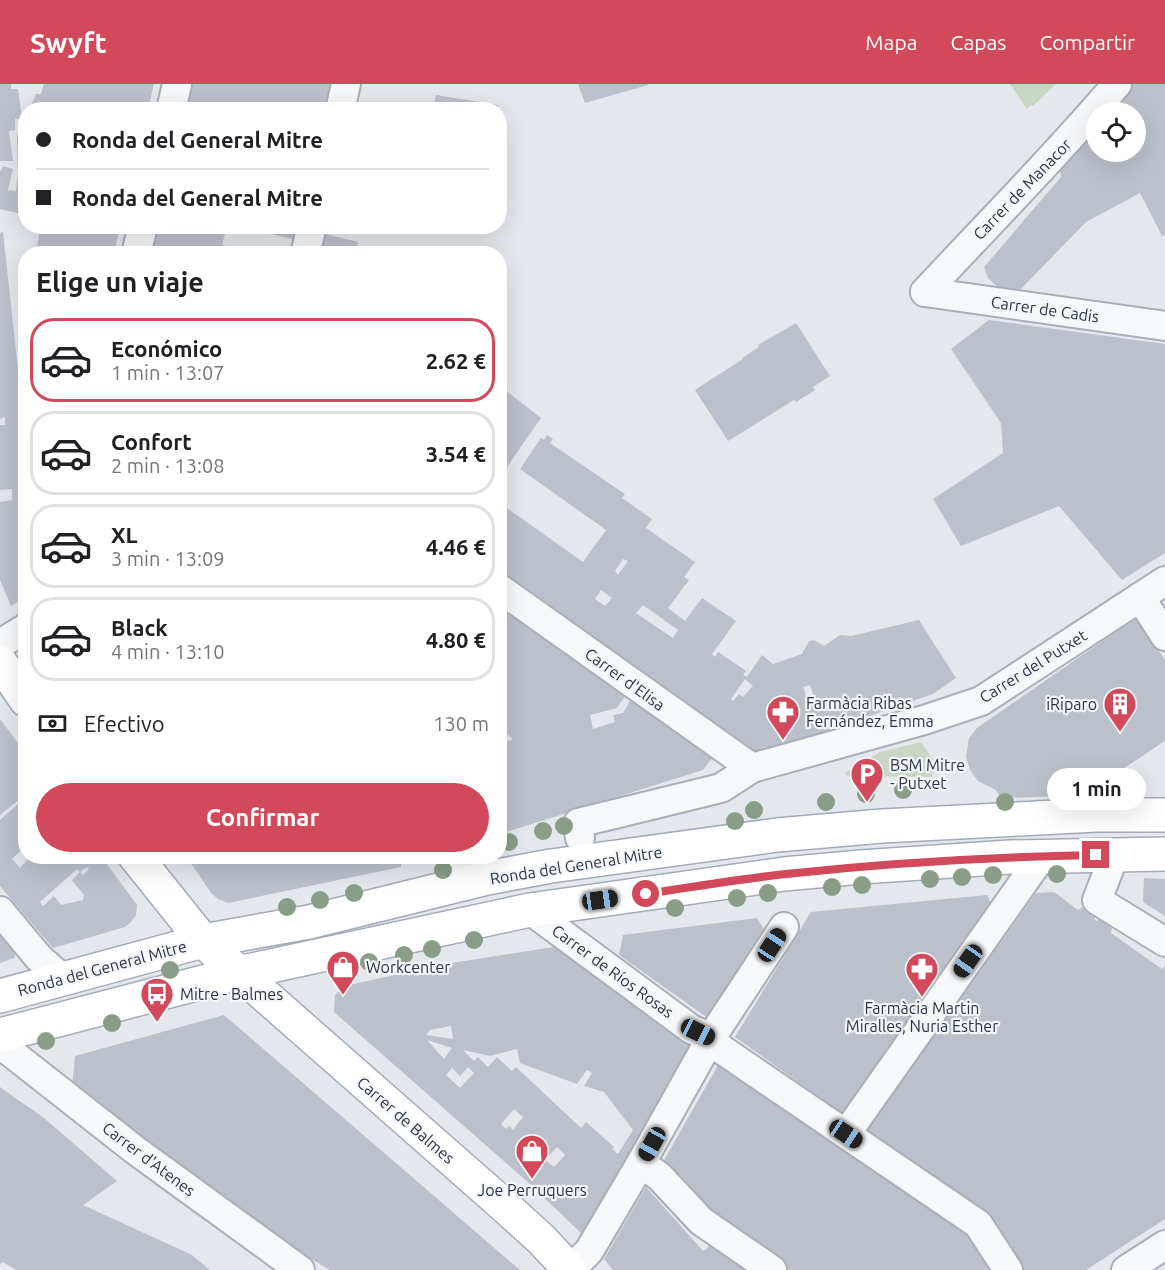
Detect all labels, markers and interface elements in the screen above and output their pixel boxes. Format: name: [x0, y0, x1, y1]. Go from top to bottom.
text: Swyft: [30, 27, 107, 58]
text: Mapa: [865, 30, 917, 54]
text: Capas: [950, 30, 1006, 54]
text: Compartir: [1039, 30, 1135, 54]
map controls: [1086, 102, 1146, 162]
button: locate: [1086, 102, 1146, 162]
text: Ronda del General Mitre: [72, 127, 323, 152]
street label: Carrer de Manacor: [969, 135, 1075, 243]
text: Ronda del General Mitre: [72, 185, 323, 210]
text: Elige un viaje: [36, 267, 204, 297]
street label: Carrer de Cadis: [990, 293, 1100, 325]
icon: car: [39, 333, 93, 387]
text: Económico: [111, 336, 222, 361]
text: 2.62 €: [426, 348, 486, 373]
text: 1 min · 13:07: [111, 361, 225, 384]
icon: car: [39, 426, 93, 480]
text: Confort: [111, 429, 192, 454]
text: 3.54 €: [426, 441, 486, 466]
text: 2 min · 13:08: [111, 454, 225, 477]
icon: car: [39, 519, 93, 573]
text: XL: [111, 522, 138, 547]
text: 4.46 €: [426, 534, 486, 559]
text: 3 min · 13:09: [111, 547, 225, 570]
icon: car: [39, 612, 93, 666]
text: Black: [111, 615, 168, 640]
street label: Carrer del Putxet: [976, 625, 1091, 706]
text: 4.80 €: [426, 627, 486, 652]
text: 4 min · 13:10: [111, 640, 225, 663]
street label: Carrer d'Elisa: [582, 644, 668, 714]
building icon: iRiparo: [1102, 686, 1138, 733]
pharmacy icon: Farmàcia Ribas Fernández, Emma: [765, 694, 801, 741]
place label: Farmàcia Ribas Fernández, Emma: [806, 694, 934, 730]
place label: iRiparo: [1046, 695, 1097, 713]
icon: cash: [36, 707, 69, 740]
text: Efectivo: [84, 711, 165, 736]
text: 130 m: [433, 712, 489, 735]
parking icon: BSM Mitre - Putxet: [849, 756, 885, 803]
place label: BSM Mitre - Putxet: [890, 756, 965, 792]
callout: 1 min: [1046, 768, 1146, 810]
text: 1 min: [1071, 777, 1122, 800]
button: Confirmar: [36, 783, 489, 852]
route end: [1082, 841, 1109, 868]
street label: Ronda del General Mitre: [489, 842, 663, 888]
route start: [632, 880, 659, 907]
car: [581, 889, 619, 911]
street label: Carrer de Ríos Rosas: [549, 921, 677, 1021]
car: [755, 925, 789, 965]
street label: Ronda del General Mitre: [16, 937, 188, 999]
car: [950, 941, 986, 981]
shop icon: Workcenter: [325, 949, 361, 996]
pharmacy icon: Farmàcia Martin Miralles, Nuria Esther: [904, 951, 940, 998]
place label: Workcenter: [366, 958, 450, 976]
bus stop icon: Mitre - Balmes: [139, 976, 175, 1023]
place label: Mitre - Balmes: [180, 985, 283, 1003]
place label: Farmàcia Martin Miralles, Nuria Esther: [846, 999, 998, 1035]
car: [678, 1016, 718, 1048]
street label: Carrer de Balmes: [354, 1073, 458, 1167]
car: [826, 1116, 866, 1152]
street label: Carrer d'Atenes: [99, 1118, 199, 1200]
car: [635, 1124, 669, 1164]
shop icon: Joe Perruquers: [514, 1133, 550, 1180]
place label: Joe Perruquers: [477, 1181, 587, 1199]

